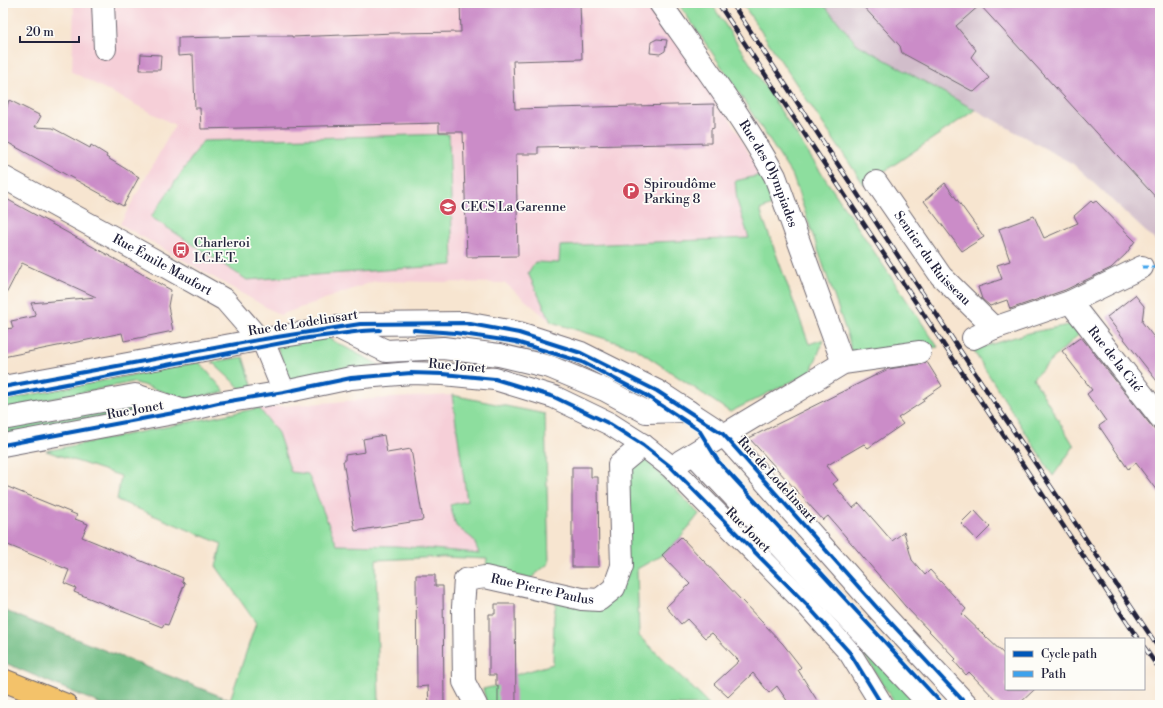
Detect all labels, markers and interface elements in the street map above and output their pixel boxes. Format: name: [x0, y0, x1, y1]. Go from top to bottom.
scale bar: [20, 18, 79, 44]
text: 20 m: [26, 25, 54, 40]
street label: Rue des Olympiades: [735, 117, 801, 230]
place label: Spiroudôme Parking 8: [644, 176, 717, 207]
parking icon: Spiroudôme Parking 8: [621, 181, 641, 201]
school or university icon: CECS La Garenne: [438, 197, 458, 217]
place label: CECS La Garenne: [461, 199, 566, 215]
street label: Sentier du Ruisseau: [891, 208, 975, 309]
street label: Rue Émile Maufort: [110, 231, 215, 299]
place label: Charleroi I.C.E.T.: [194, 235, 250, 266]
bus stop icon: Charleroi I.C.E.T.: [171, 240, 191, 260]
street label: Rue de Lodelinsart: [247, 306, 359, 340]
street label: Rue de la Cité: [1084, 323, 1146, 396]
street label: Rue Jonet: [428, 356, 487, 377]
street label: Rue Jonet: [105, 397, 165, 423]
street label: Rue de Lodelinsart: [734, 433, 820, 527]
street label: Rue Jonet: [722, 504, 774, 556]
street label: Rue Pierre Paulus: [489, 571, 595, 608]
legend: [1005, 638, 1145, 690]
text: Cycle path: [1041, 647, 1097, 662]
text: Path: [1041, 667, 1066, 682]

